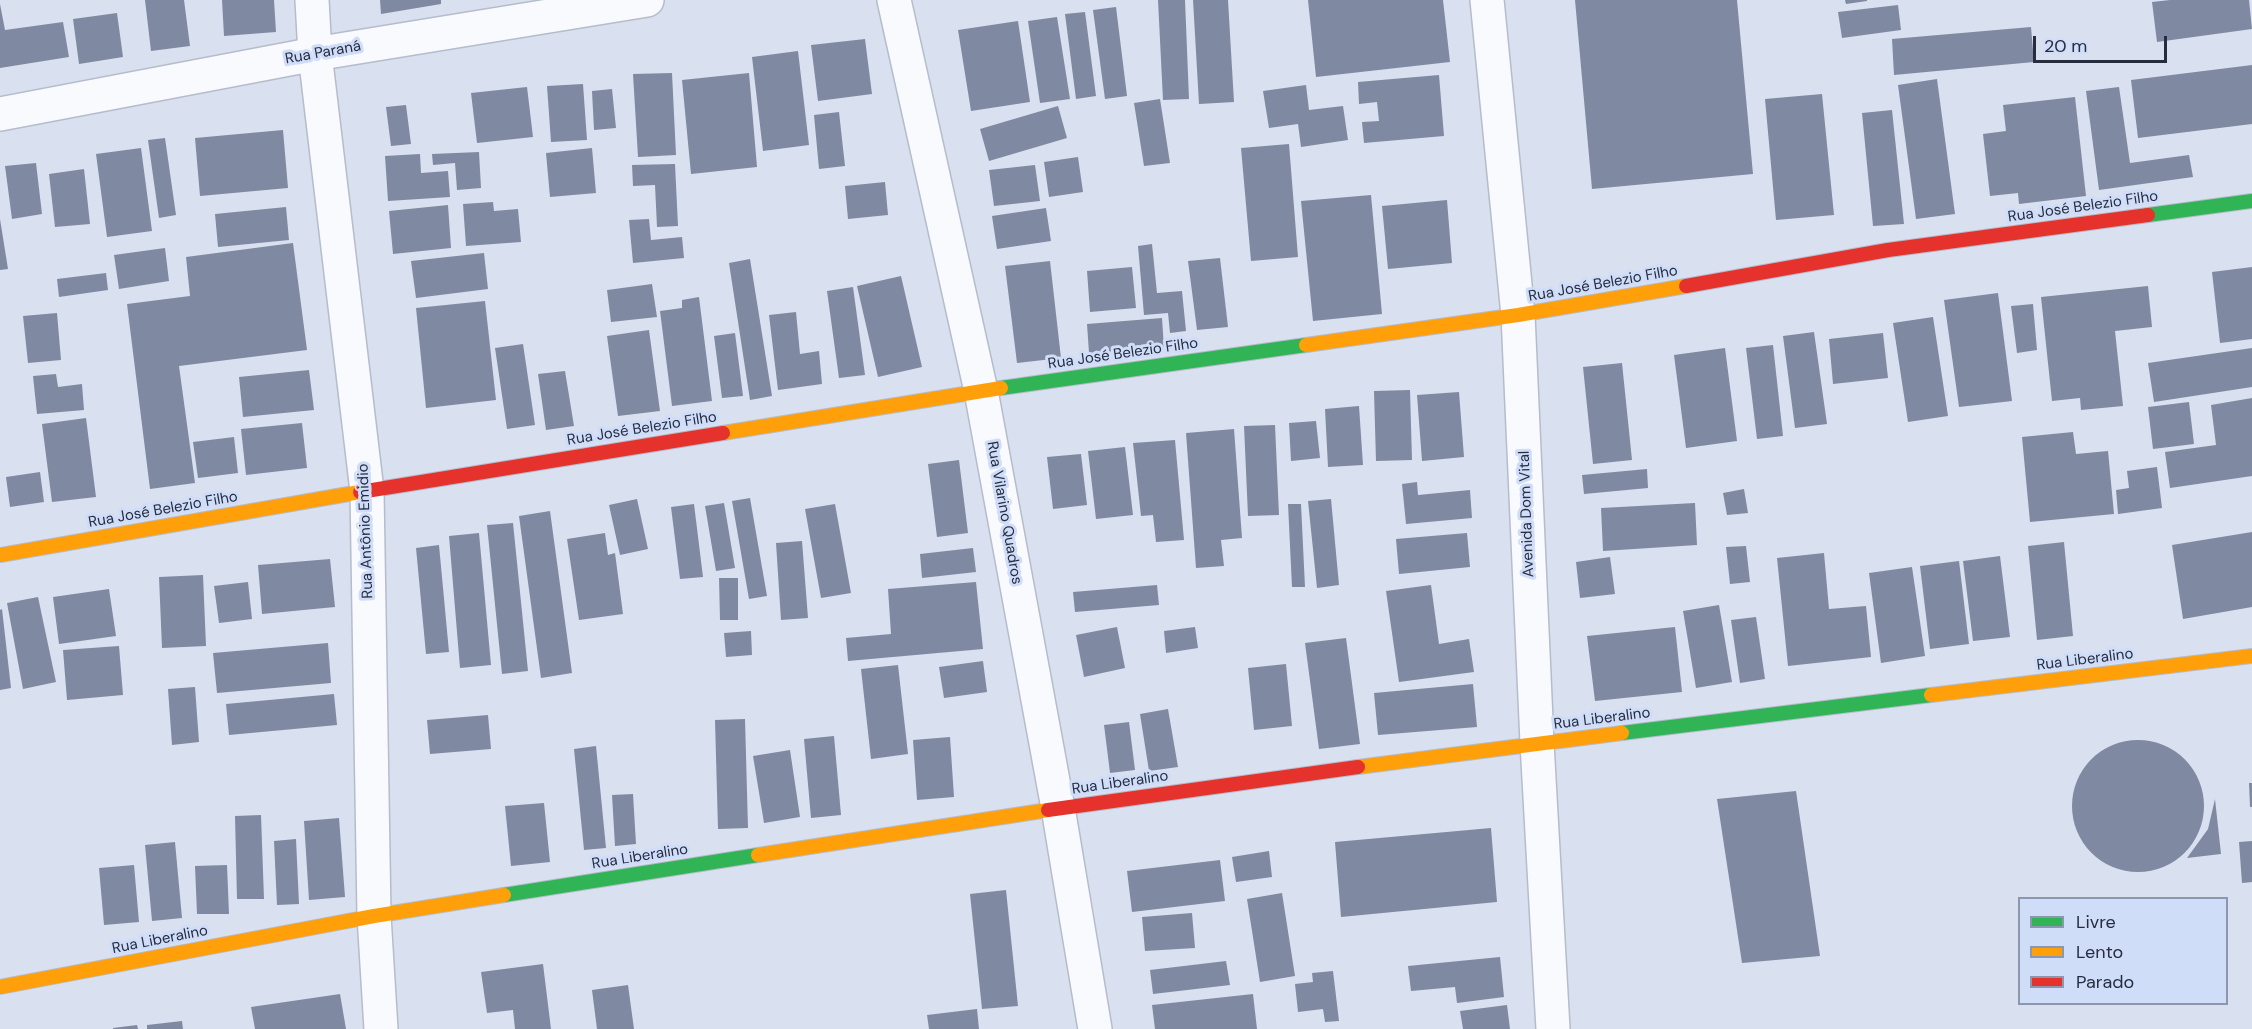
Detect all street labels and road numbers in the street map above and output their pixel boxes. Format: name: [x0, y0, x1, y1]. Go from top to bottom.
street label: Rua Paraná: [284, 37, 362, 69]
street label: Rua José Belezio Filho: [2007, 188, 2159, 226]
street label: Rua José Belezio Filho: [1527, 262, 1679, 306]
street label: Rua José Belezio Filho: [1047, 335, 1199, 373]
street label: Rua José Belezio Filho: [566, 408, 718, 450]
street label: Rua Vilarino Quadros: [983, 440, 1025, 586]
street label: Avenida Dom Vital: [1516, 450, 1538, 578]
street label: Rua Antônio Emidio: [355, 463, 377, 599]
street label: Rua José Belezio Filho: [87, 488, 239, 532]
street label: Rua Liberalino: [2036, 645, 2134, 675]
street label: Rua Liberalino: [1553, 704, 1651, 734]
street label: Rua Liberalino: [1071, 767, 1169, 799]
street label: Rua Liberalino: [591, 841, 689, 873]
street label: Rua Liberalino: [111, 922, 209, 958]

